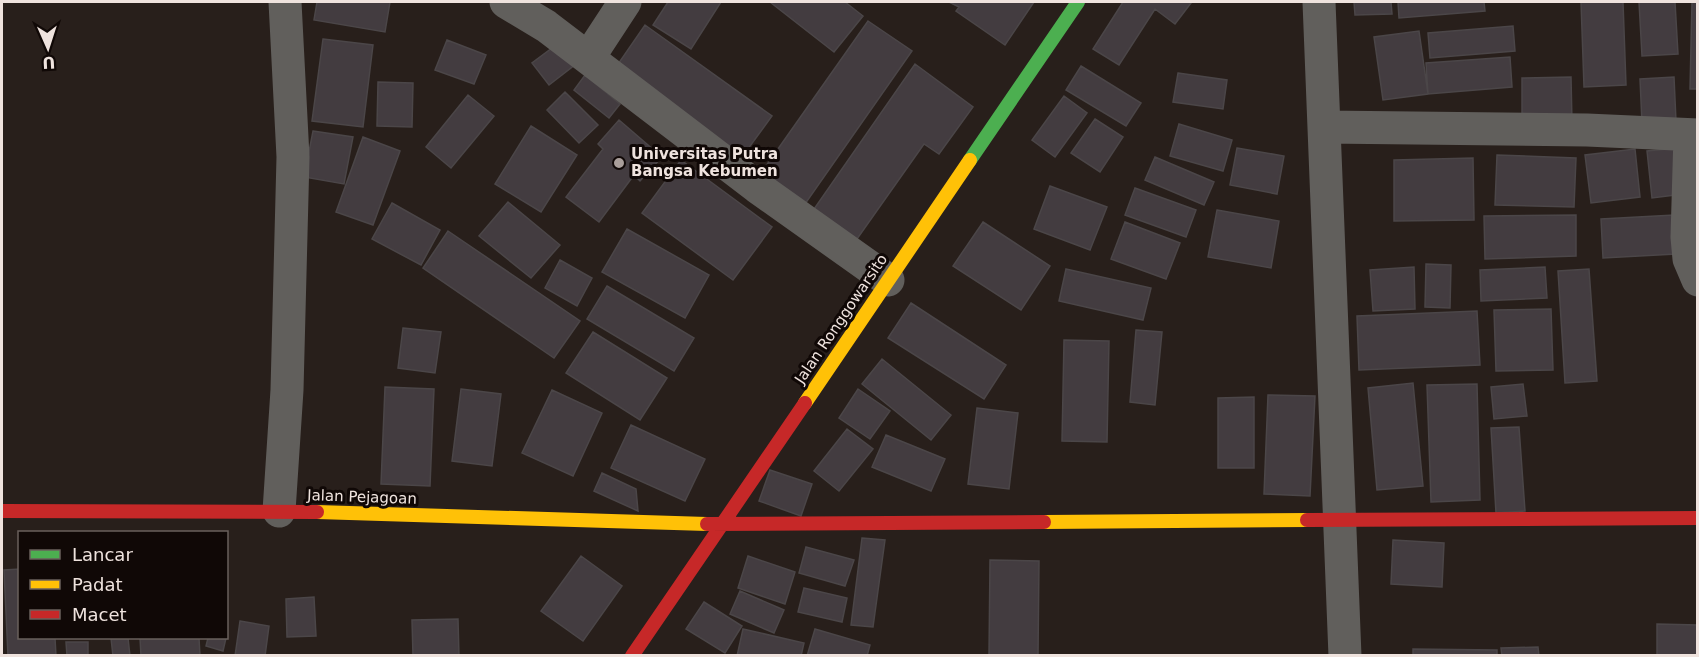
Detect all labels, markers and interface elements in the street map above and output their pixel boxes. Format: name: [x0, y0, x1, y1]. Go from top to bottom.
north arrow: [18, 18, 78, 78]
text: U: [42, 53, 56, 72]
place label: Universitas Putra Bangsa Kebumen: [631, 145, 778, 180]
marker: Universitas Putra Bangsa Kebumen: [612, 156, 626, 170]
street label: Jalan Ronggowarsito: [790, 251, 891, 388]
street label: Jalan Pejagoan: [306, 486, 417, 508]
legend: [18, 531, 228, 639]
text: Lancar: [72, 544, 133, 565]
text: Padat: [72, 574, 123, 595]
text: Macet: [72, 604, 127, 625]

